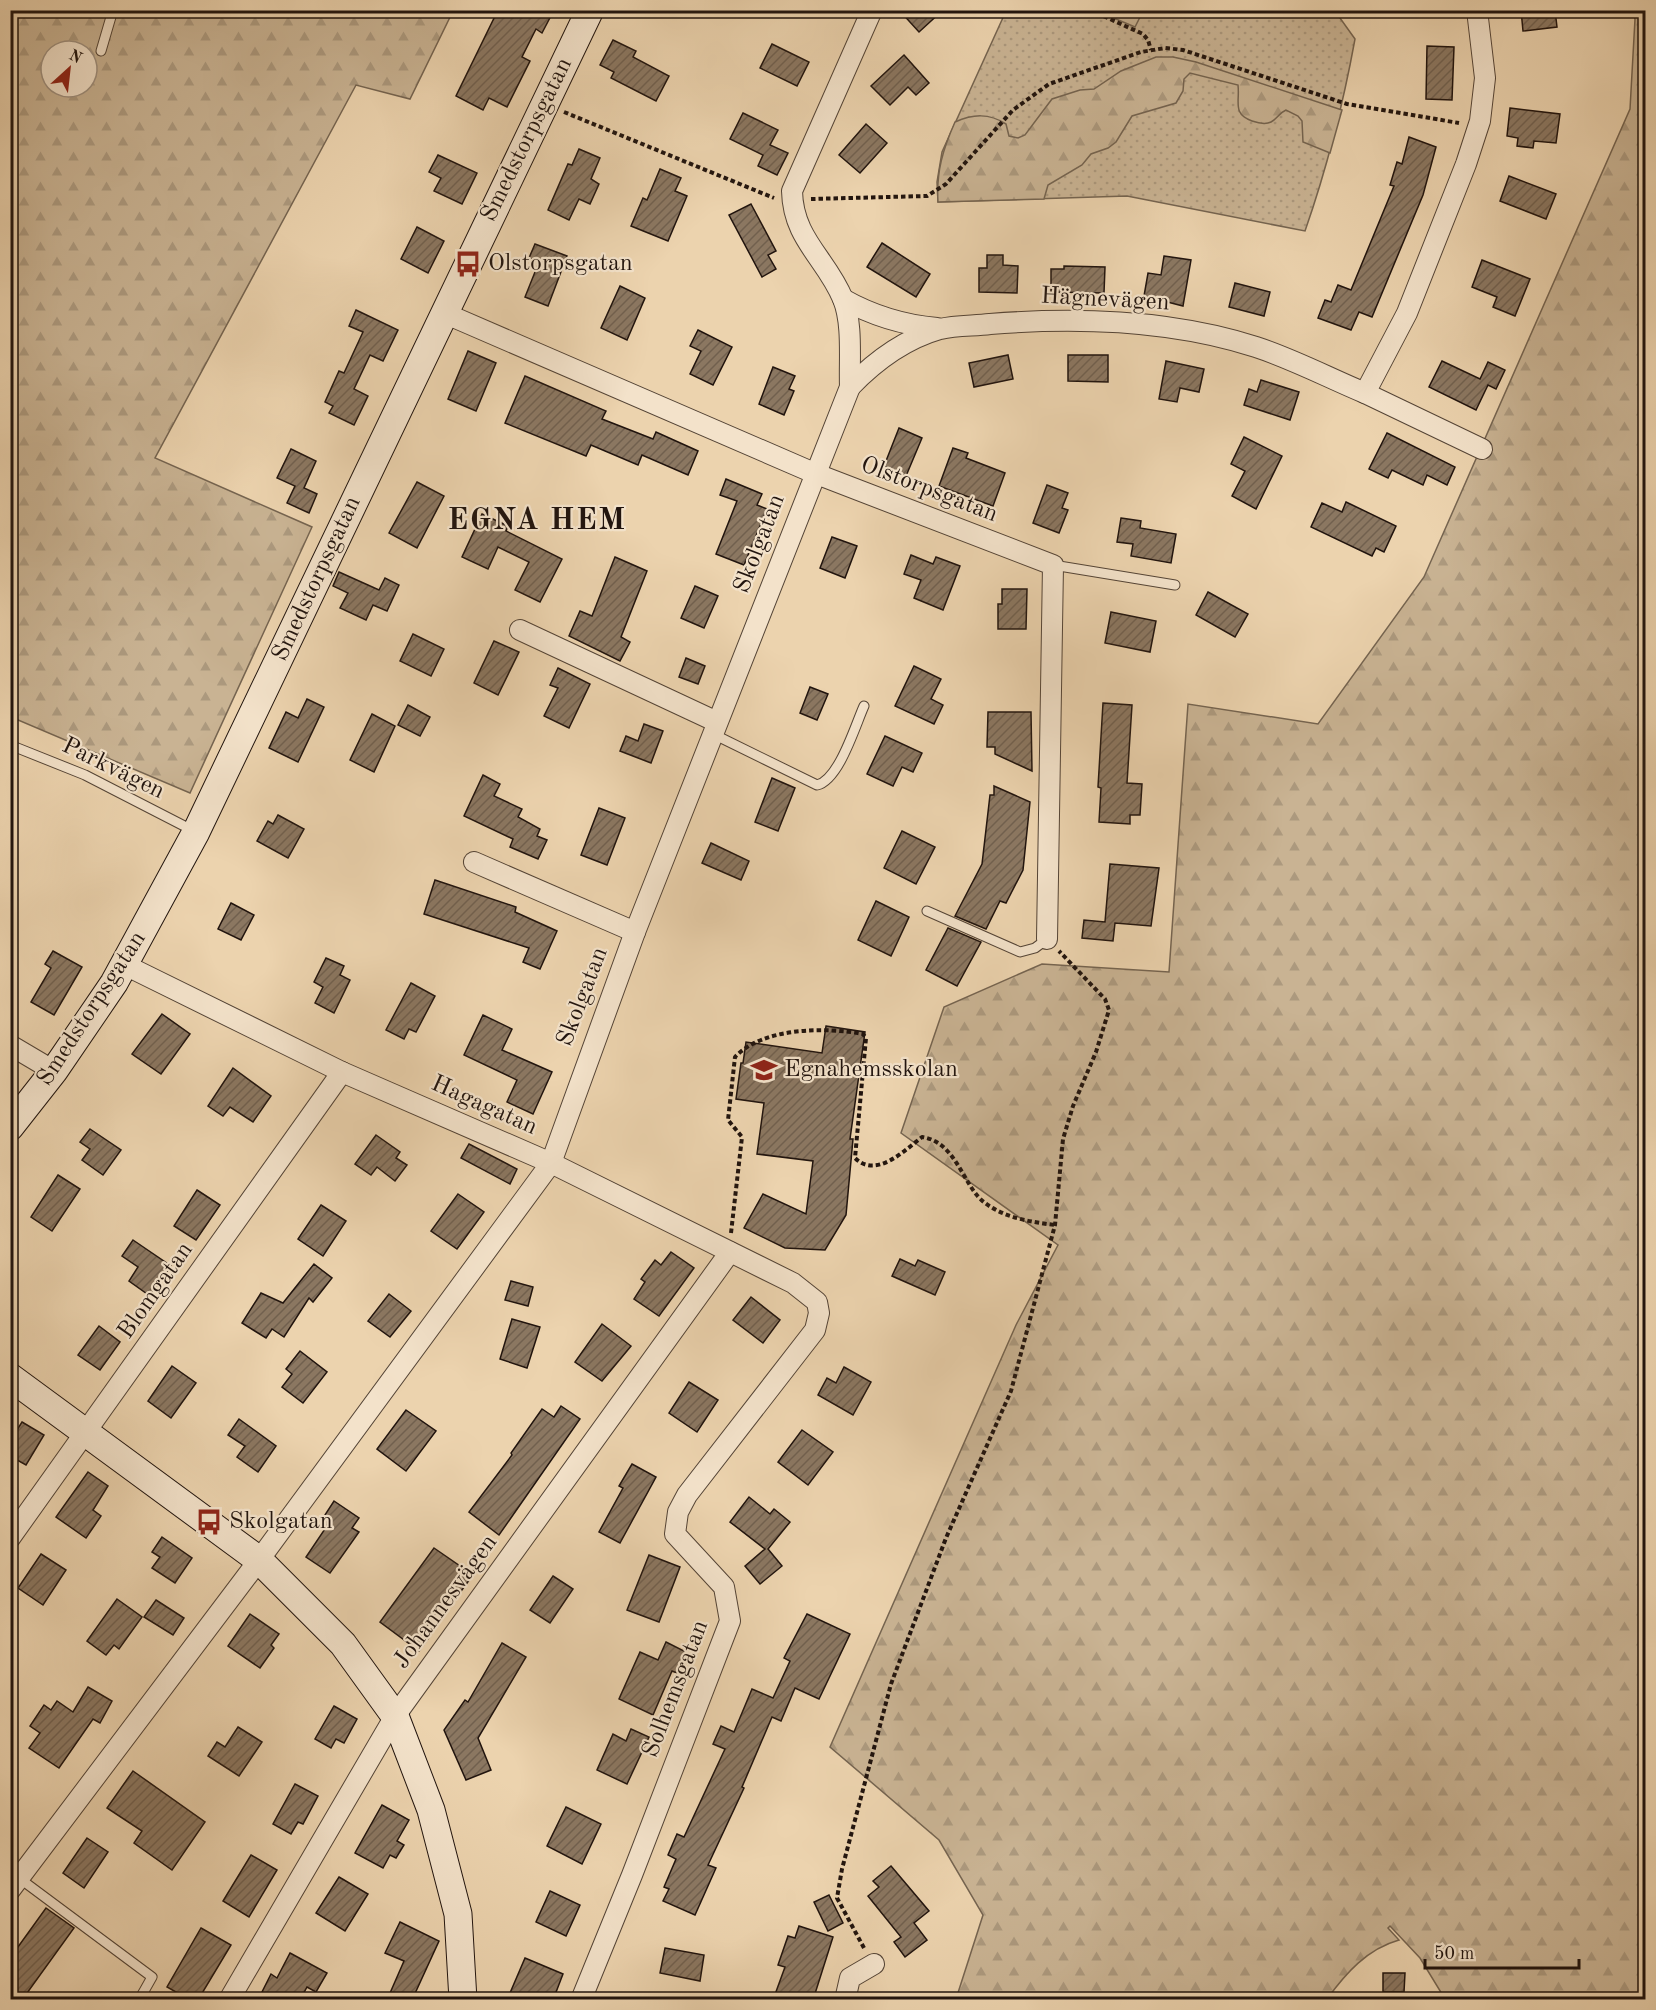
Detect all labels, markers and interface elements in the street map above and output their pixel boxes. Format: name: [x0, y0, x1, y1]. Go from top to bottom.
north arrow: [39, 39, 99, 99]
text: N: [66, 48, 85, 68]
street label: Smedstorpsgatan: [477, 54, 577, 226]
bus stop icon: Olstorpsgatan: [453, 249, 483, 279]
place label: Olstorpsgatan: [488, 252, 633, 276]
street label: Hägnevägen: [1040, 285, 1170, 315]
street label: Olstorpsgatan: [857, 453, 1001, 527]
street label: Skolgatan: [730, 491, 790, 597]
street label: Smedstorpsgatan: [268, 493, 366, 665]
district label: EGNA HEM: [448, 506, 626, 536]
street label: Parkvägen: [58, 734, 168, 804]
street label: Smedstorpsgatan: [33, 927, 151, 1091]
street label: Skolgatan: [553, 944, 613, 1050]
school or university icon: Egnahemsskolan: [749, 1055, 779, 1085]
place label: Egnahemsskolan: [784, 1058, 958, 1082]
street label: Hagagatan: [427, 1072, 541, 1140]
street label: Blomgatan: [114, 1238, 198, 1344]
bus stop icon: Skolgatan: [194, 1507, 224, 1537]
place label: Skolgatan: [229, 1510, 333, 1534]
street label: Johannesvägen: [390, 1531, 502, 1673]
street label: Solhemsgatan: [639, 1617, 713, 1761]
scale bar: [1425, 1932, 1580, 1970]
text: 50 m: [1434, 1945, 1474, 1963]

